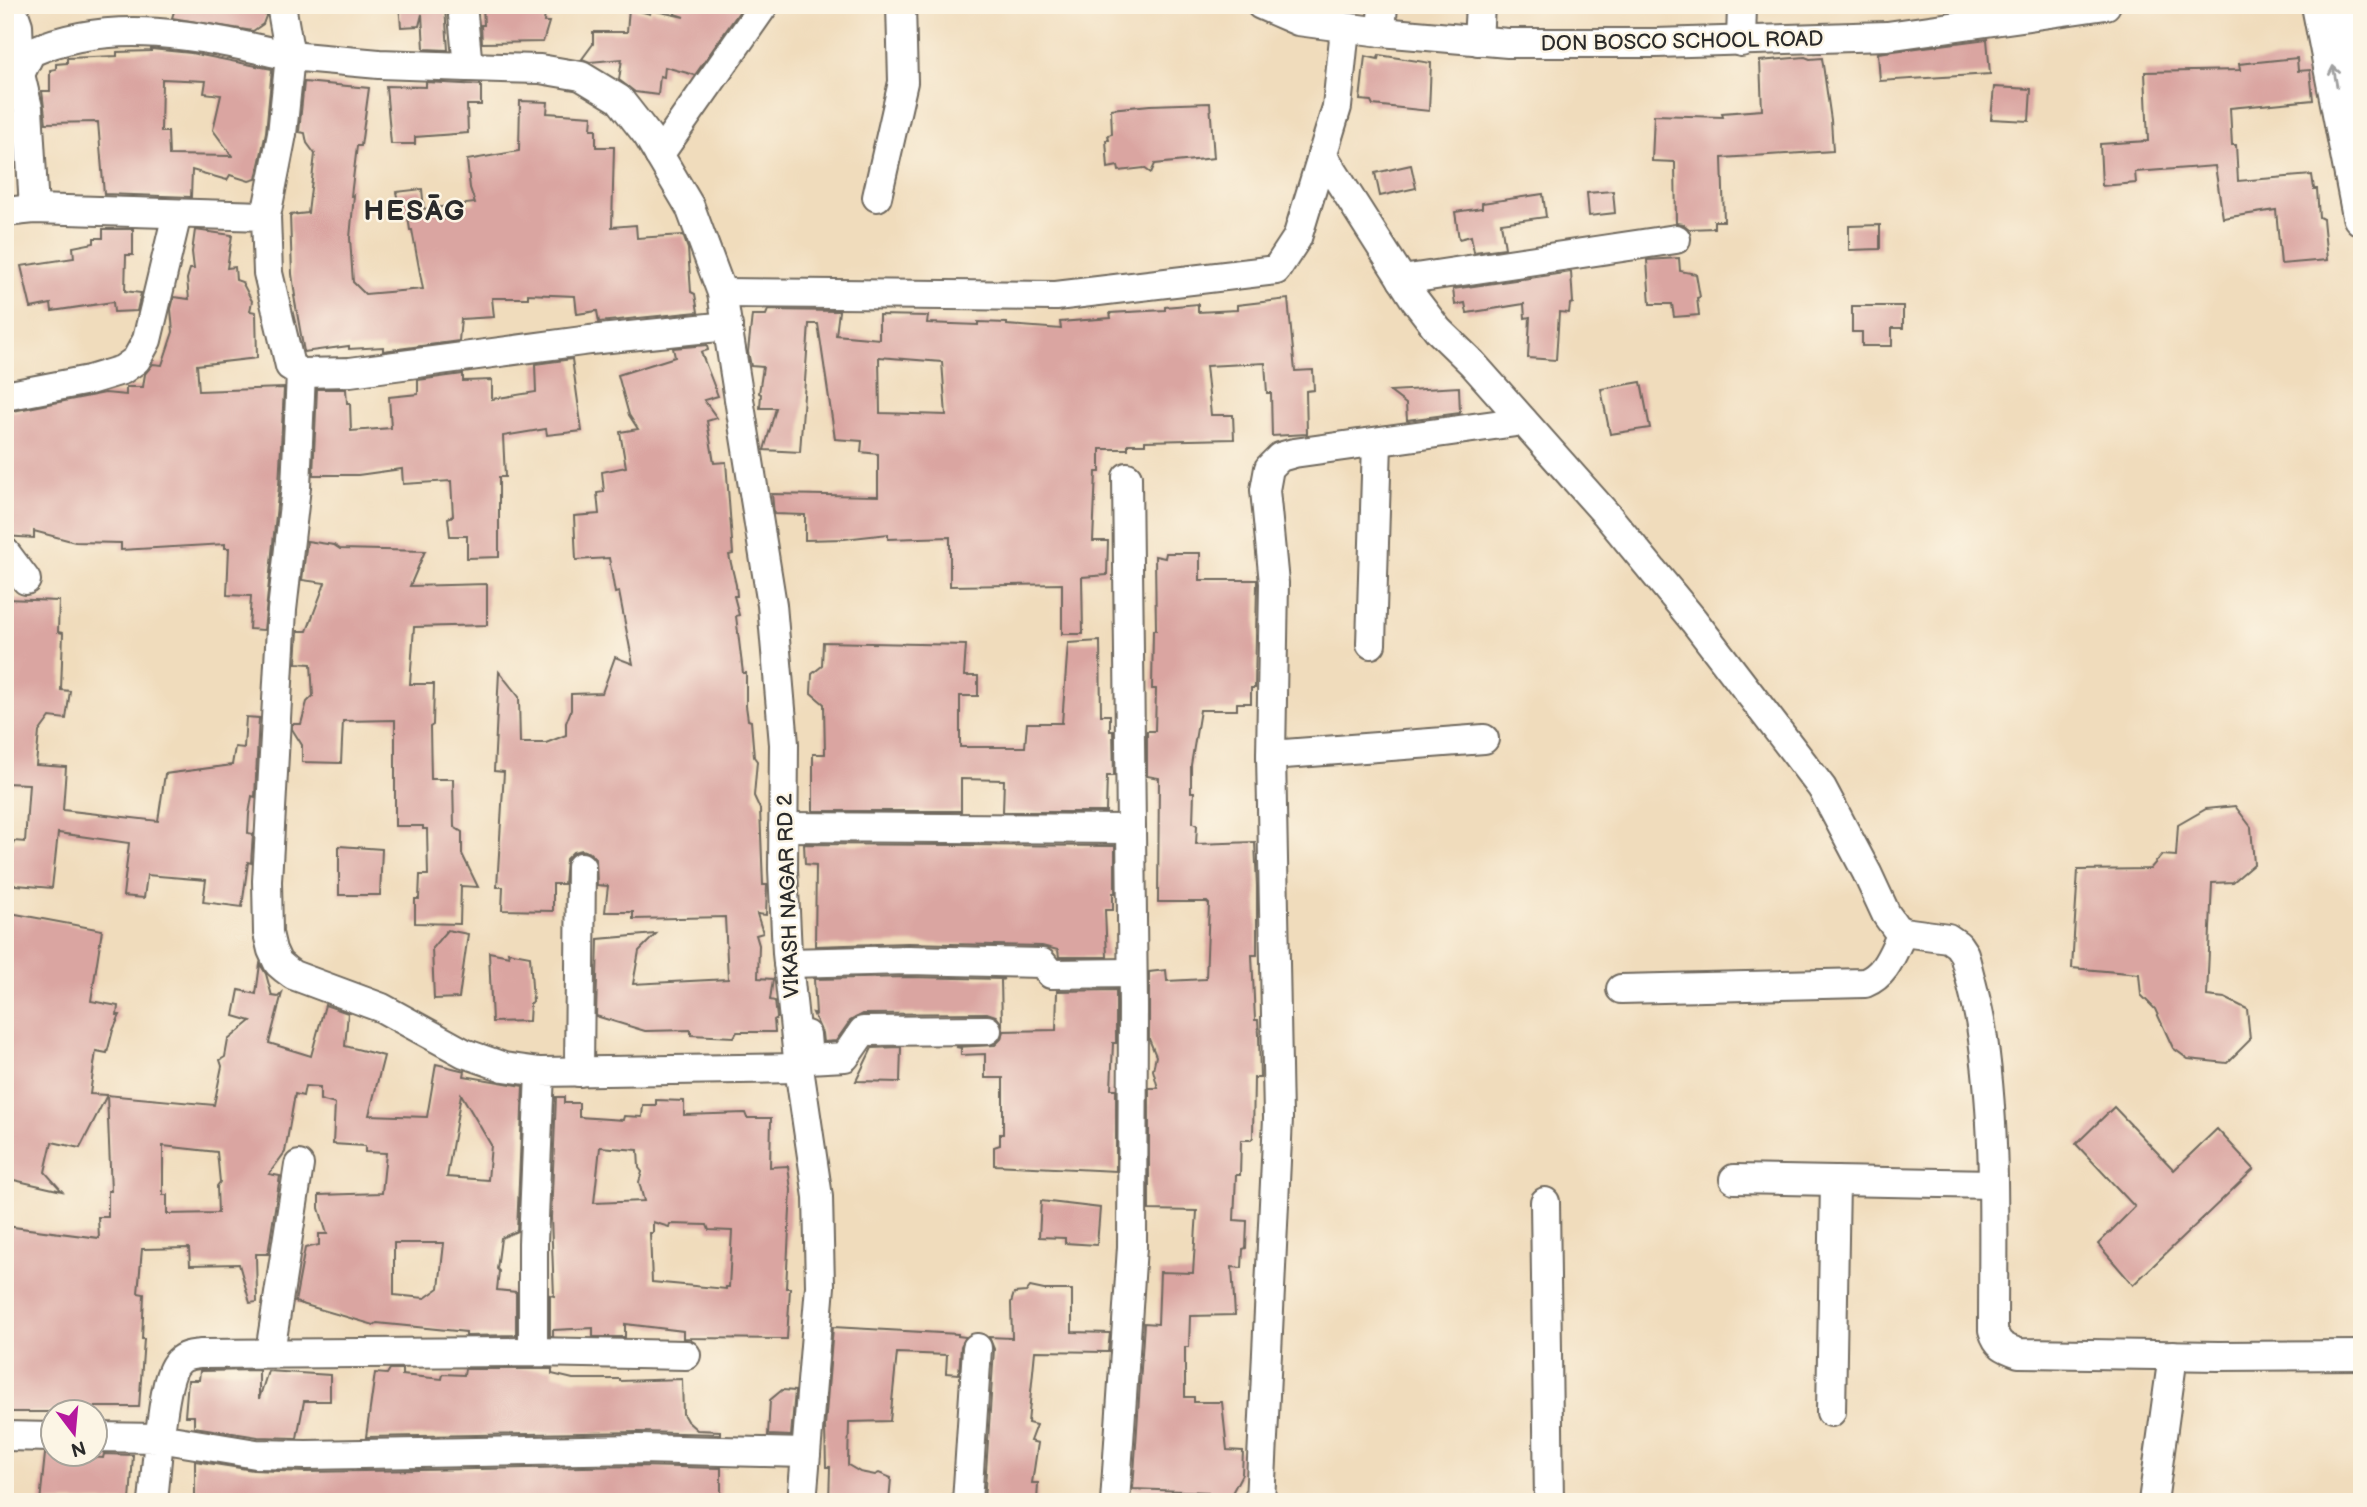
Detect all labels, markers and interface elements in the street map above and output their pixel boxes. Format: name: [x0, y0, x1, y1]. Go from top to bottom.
street label: DON BOSCO SCHOOL ROAD: [1540, 27, 1824, 56]
one-way arrow: [2327, 65, 2341, 88]
district label: HESĀG: [363, 194, 467, 228]
street label: VIKASH NAGAR RD 2: [772, 793, 805, 999]
north arrow: [38, 1398, 108, 1468]
text: N: [68, 1435, 88, 1461]

